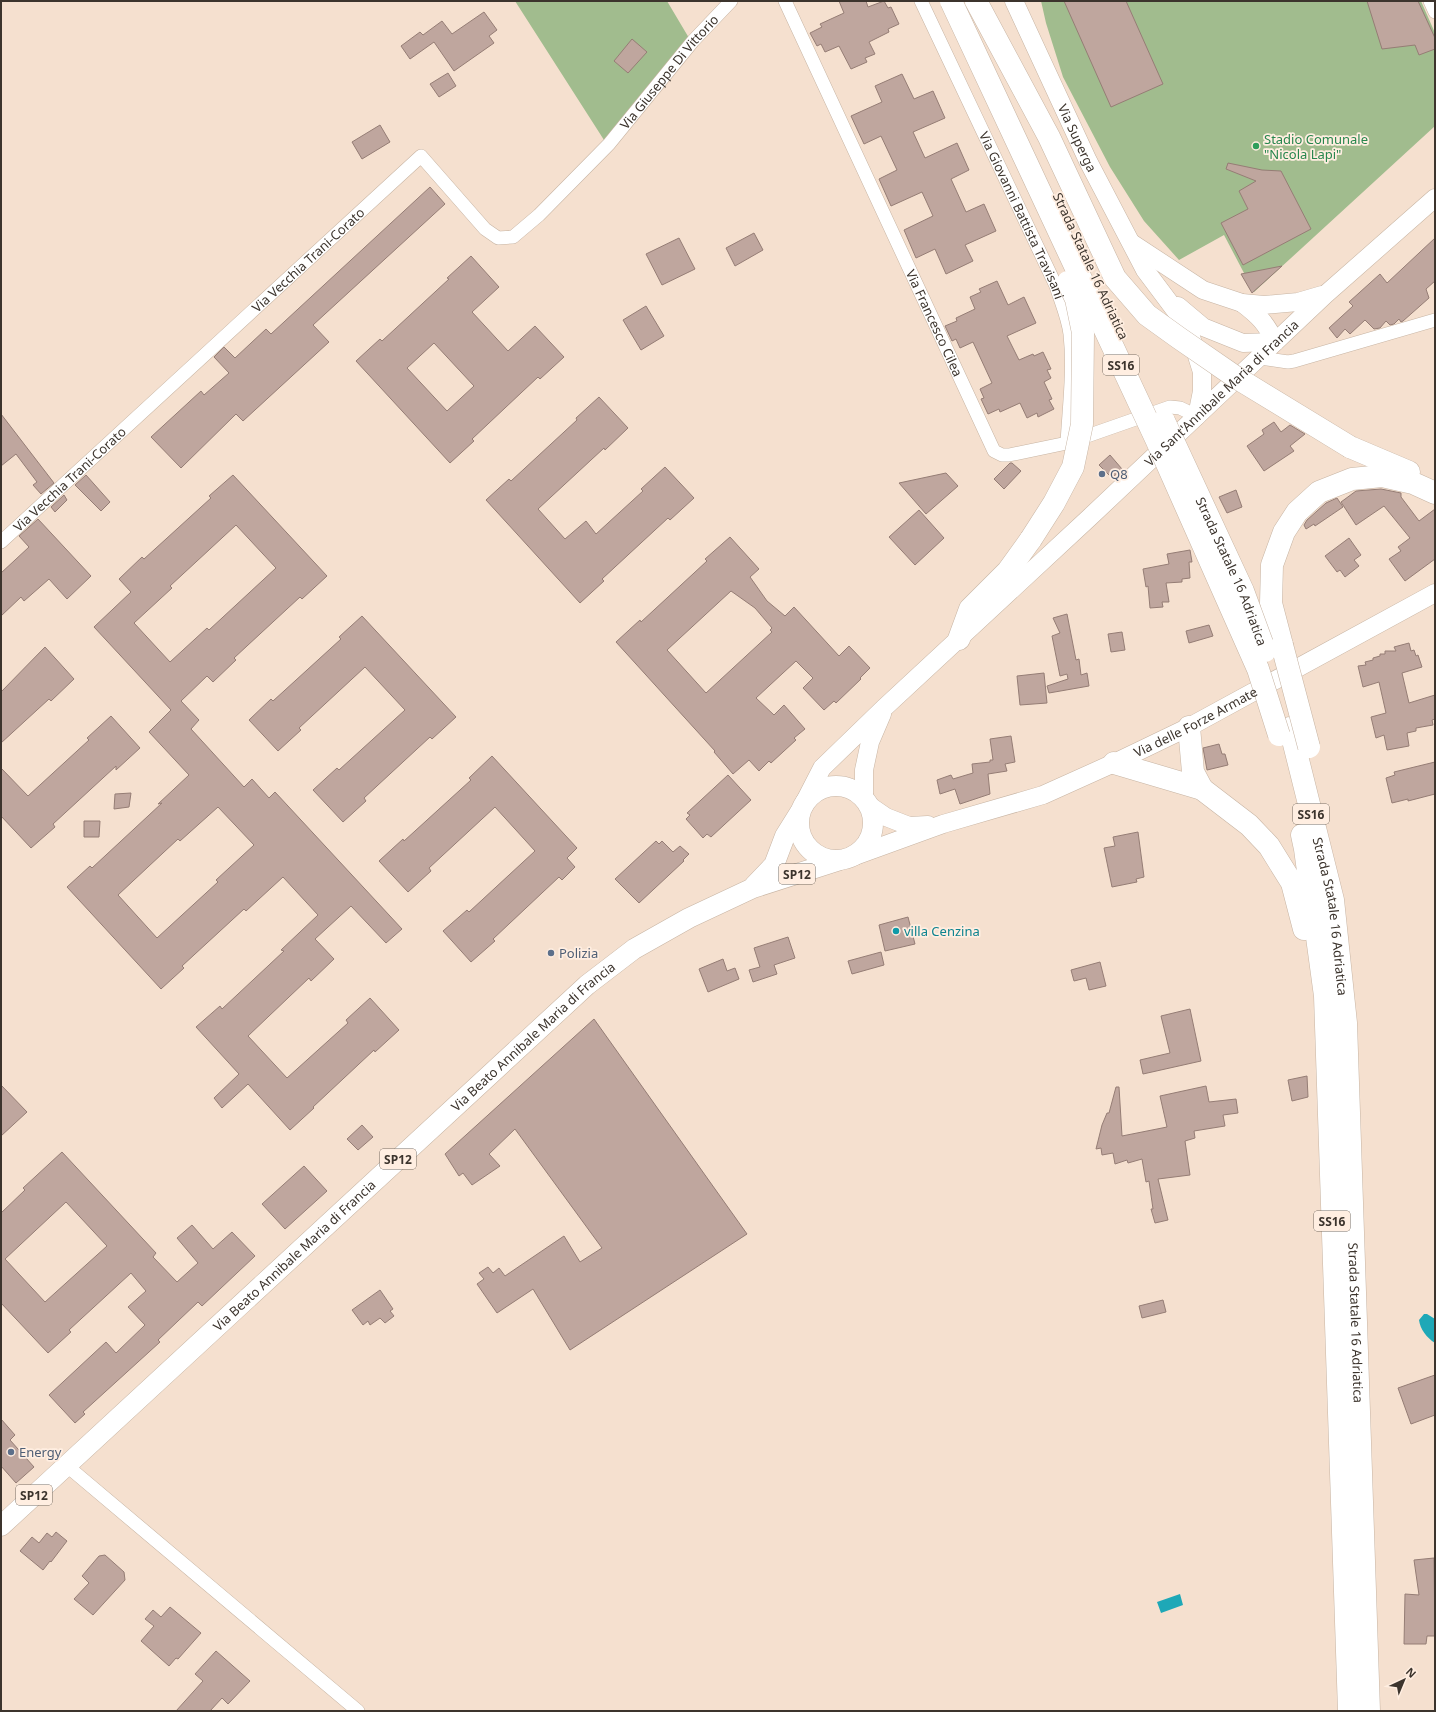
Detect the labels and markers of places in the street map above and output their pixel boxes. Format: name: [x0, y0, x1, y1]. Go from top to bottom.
place label: Stadio Comunale "Nicola Lapi": [1264, 130, 1368, 163]
marker: Stadio Comunale "Nicola Lapi": [1251, 141, 1261, 151]
place label: Q8: [1110, 465, 1128, 483]
marker: Q8: [1097, 469, 1107, 479]
place label: villa Cenzina: [904, 922, 980, 940]
marker: villa Cenzina: [891, 926, 901, 936]
place label: Polizia: [559, 944, 598, 962]
marker: Polizia: [546, 948, 556, 958]
place label: Energy: [19, 1443, 62, 1461]
marker: Energy: [6, 1447, 16, 1457]

